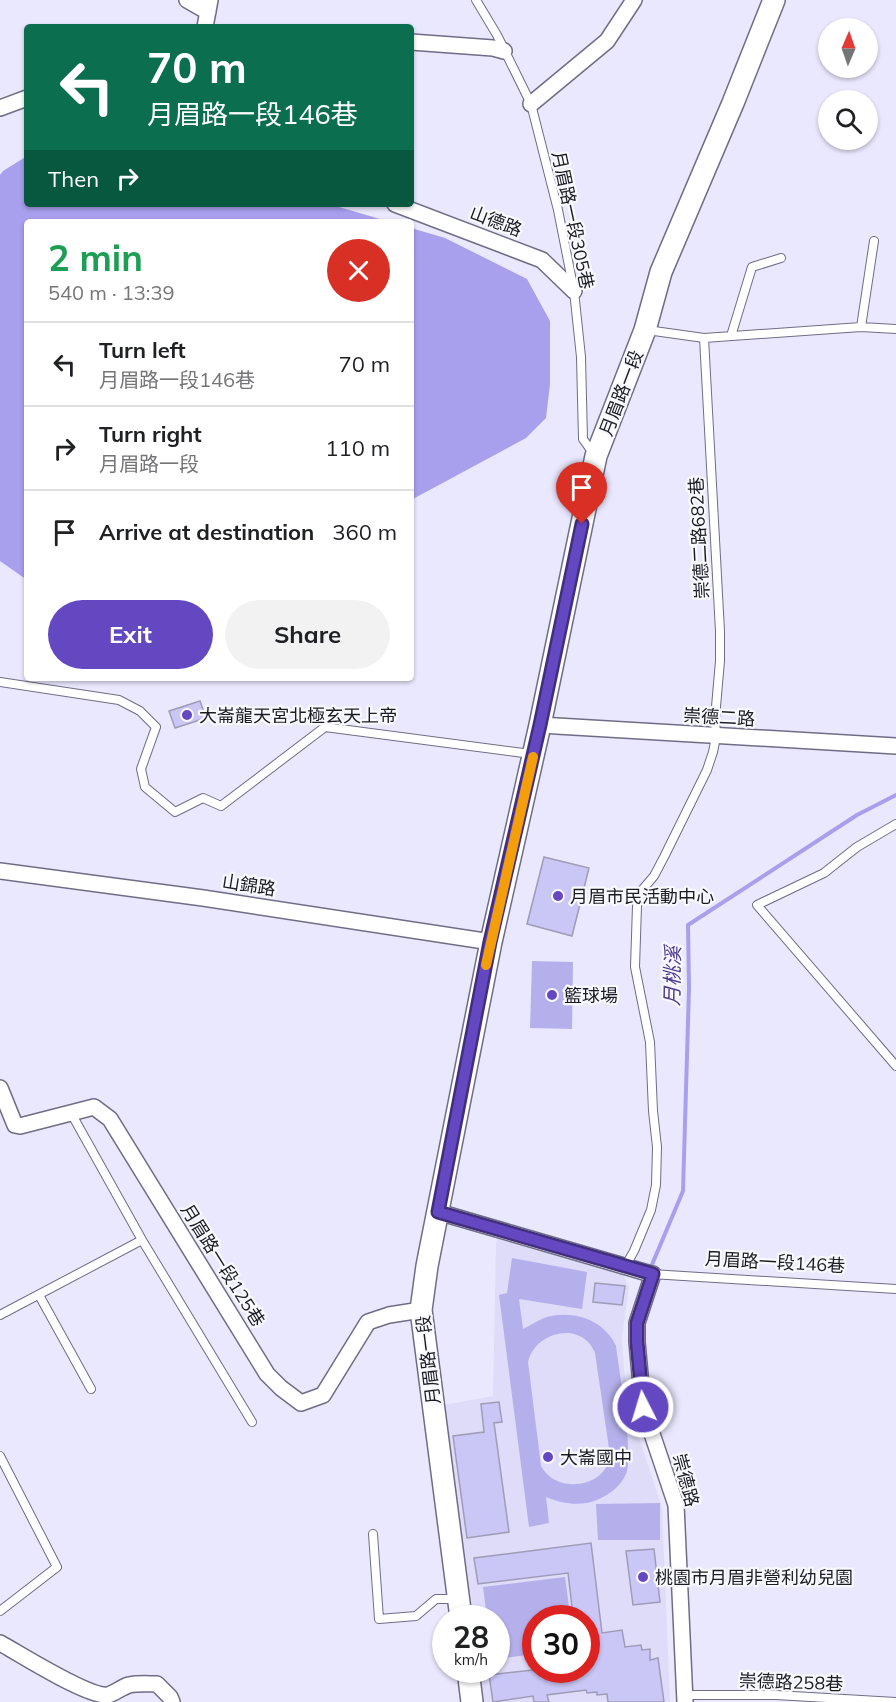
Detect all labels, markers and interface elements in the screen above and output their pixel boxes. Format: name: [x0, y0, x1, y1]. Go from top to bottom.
north arrow: [818, 18, 878, 78]
map controls: [818, 18, 878, 150]
text: 70 m: [147, 41, 247, 94]
icon: left: [48, 48, 126, 126]
button: search: [818, 90, 878, 150]
text: 月眉路一段146巷: [147, 97, 358, 131]
street label: 月眉路一段305巷: [547, 149, 599, 291]
icon: right: [111, 162, 144, 195]
text: Then: [48, 165, 99, 193]
street label: 山德路: [467, 201, 525, 241]
text: 2 min: [48, 235, 143, 280]
button: close: [327, 239, 390, 302]
text: 540 m · 13:39: [48, 280, 174, 305]
text: Turn left: [99, 336, 186, 364]
street label: 月眉路一段: [594, 347, 648, 439]
icon: left: [48, 348, 81, 381]
text: 70 m: [339, 350, 390, 378]
text: 月眉路一段146巷: [99, 367, 255, 392]
text: Turn right: [99, 420, 202, 448]
icon: right: [48, 432, 81, 465]
text: 110 m: [325, 434, 390, 462]
text: 月眉路一段: [99, 451, 199, 476]
pin: [556, 462, 607, 524]
icon: arrive: [565, 471, 598, 504]
street label: 崇德二路682巷: [684, 476, 714, 600]
icon: arrive: [48, 516, 81, 549]
text: Arrive at destination: [99, 518, 314, 546]
text: 360 m: [332, 518, 397, 546]
button: Exit: [48, 600, 213, 669]
button: Share: [225, 600, 390, 669]
place label: 大崙龍天宮北極玄天上帝: [199, 704, 397, 727]
street label: 崇德二路: [682, 704, 756, 730]
marker: 大崙龍天宮北極玄天上帝: [180, 708, 194, 722]
street label: 山錦路: [221, 869, 277, 901]
place label: 月眉市民活動中心: [570, 885, 714, 908]
marker: 月眉市民活動中心: [551, 889, 565, 903]
water label: 月桃溪: [659, 943, 685, 1006]
place label: 籃球場: [564, 984, 618, 1007]
marker: 籃球場: [545, 988, 559, 1002]
street label: 月眉路一段125巷: [176, 1199, 270, 1331]
street label: 月眉路一段146巷: [704, 1247, 846, 1277]
street label: 月眉路一段: [411, 1314, 445, 1406]
position arrow: [611, 1375, 675, 1439]
place label: 大崙國中: [560, 1446, 632, 1469]
marker: 大崙國中: [541, 1450, 555, 1464]
street label: 崇德路: [668, 1451, 704, 1509]
place label: 桃園市月眉非營利幼兒園: [655, 1566, 853, 1589]
marker: 桃園市月眉非營利幼兒園: [636, 1570, 650, 1584]
speed limit sign: 30: [522, 1605, 600, 1683]
text: 28: [453, 1618, 489, 1656]
text: km/h: [454, 1650, 488, 1669]
street label: 崇德路258巷: [738, 1669, 844, 1695]

